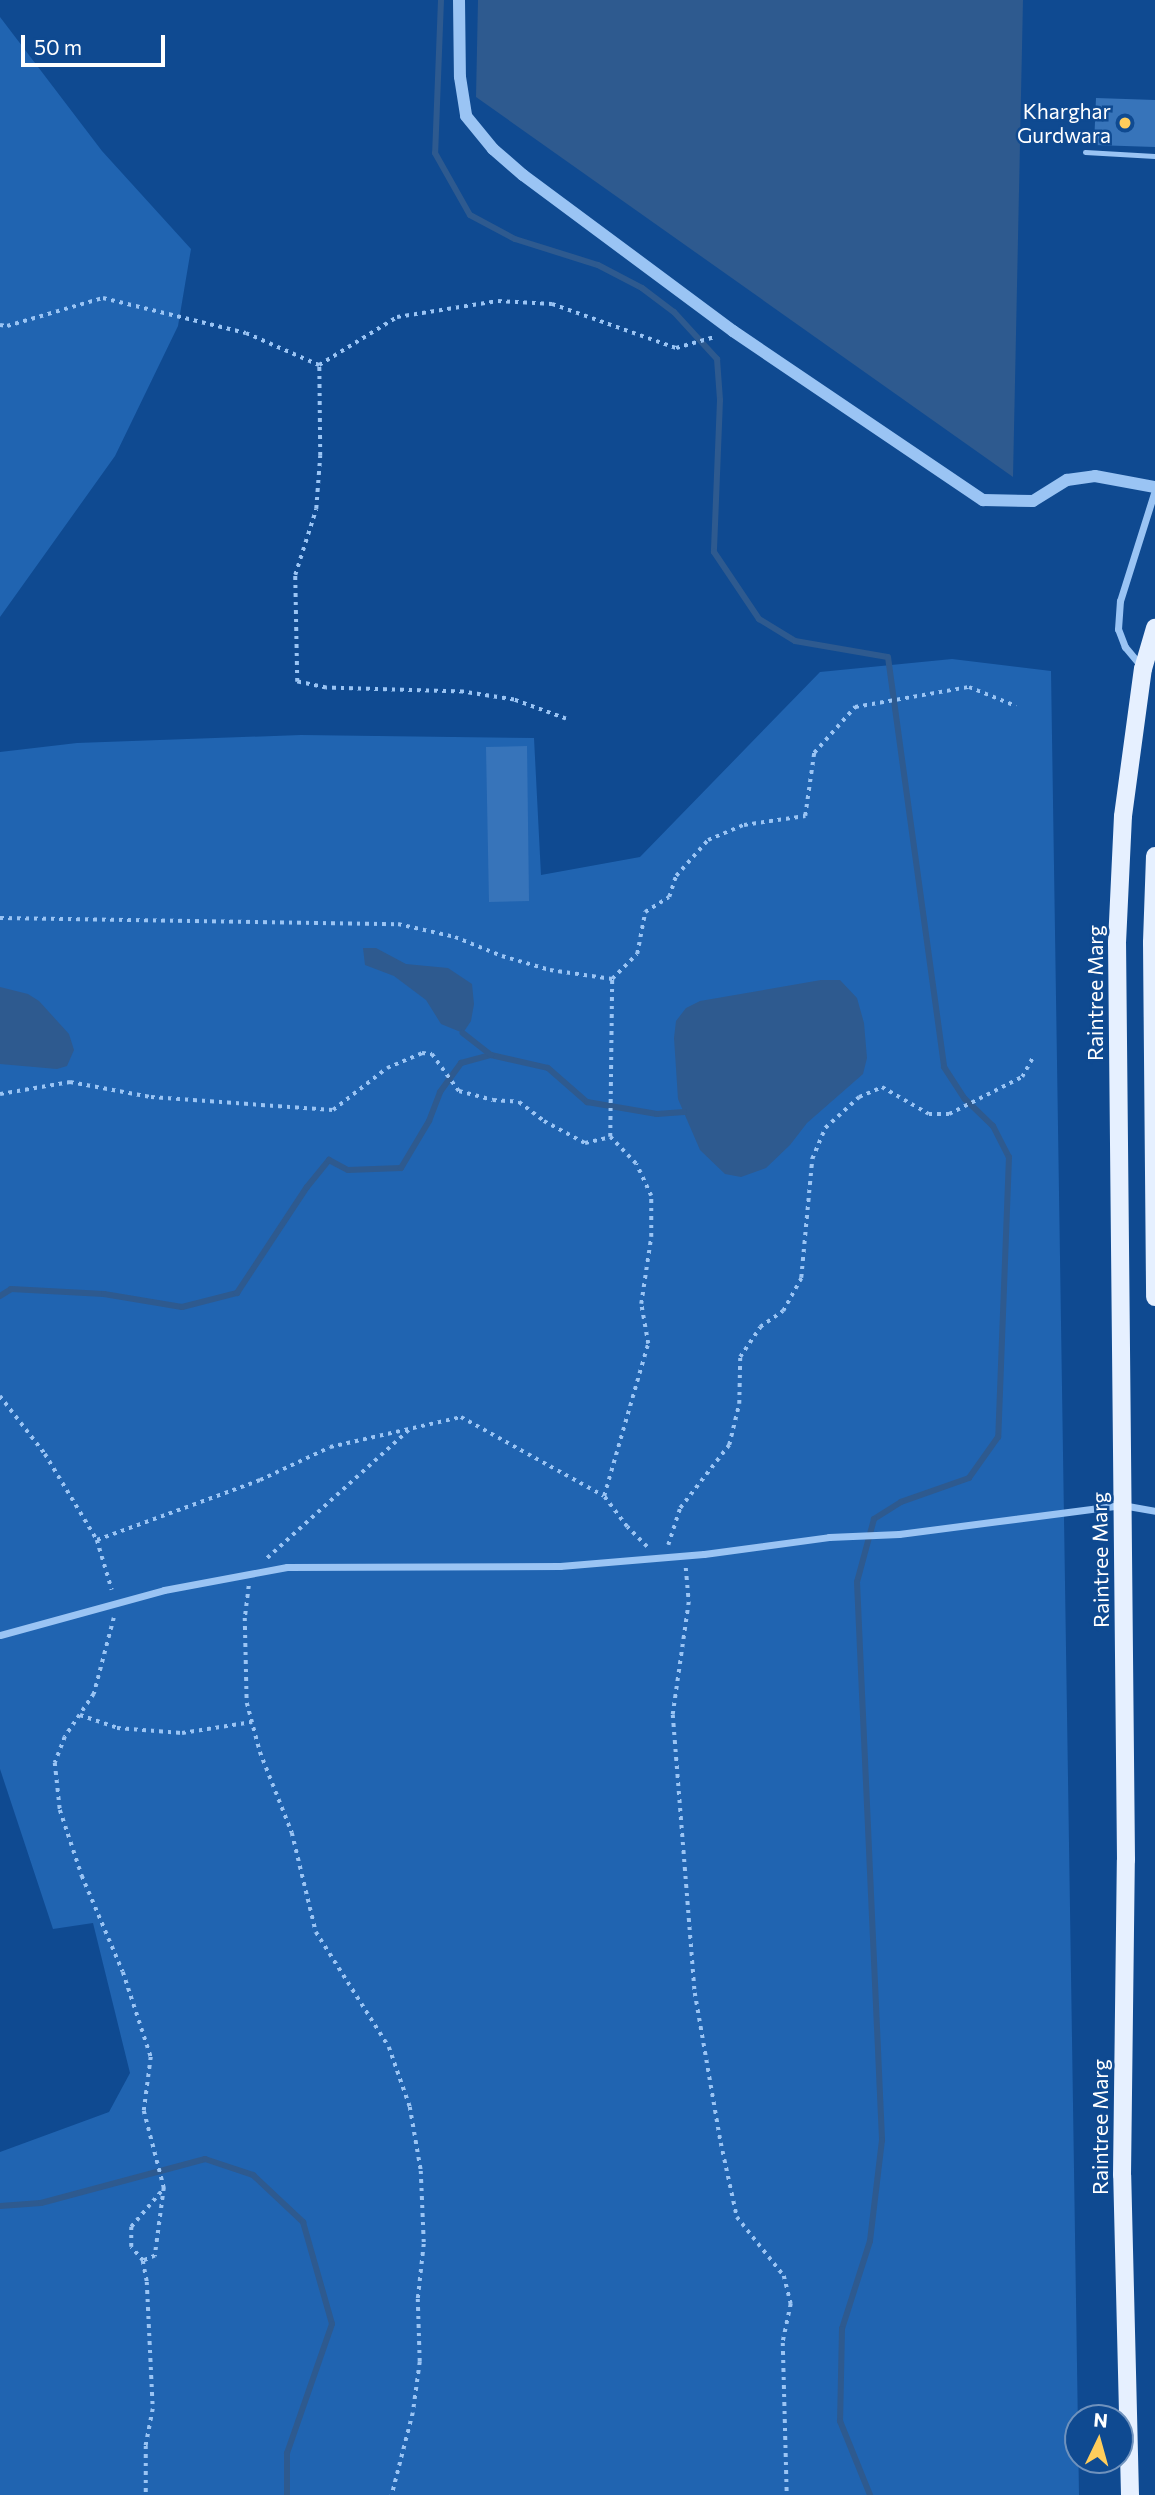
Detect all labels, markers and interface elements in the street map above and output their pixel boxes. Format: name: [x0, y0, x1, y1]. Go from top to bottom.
scale bar: [24, 21, 168, 65]
text: 50 m: [34, 34, 82, 59]
place label: Kharghar Gurdwara: [1017, 98, 1111, 148]
marker: Kharghar Gurdwara: [1117, 115, 1133, 131]
street label: Raintree Marg: [1082, 925, 1108, 1061]
street label: Raintree Marg: [1086, 1492, 1114, 1628]
street label: Raintree Marg: [1087, 2059, 1113, 2195]
north arrow: [1064, 2404, 1134, 2474]
text: N: [1093, 2407, 1109, 2432]

